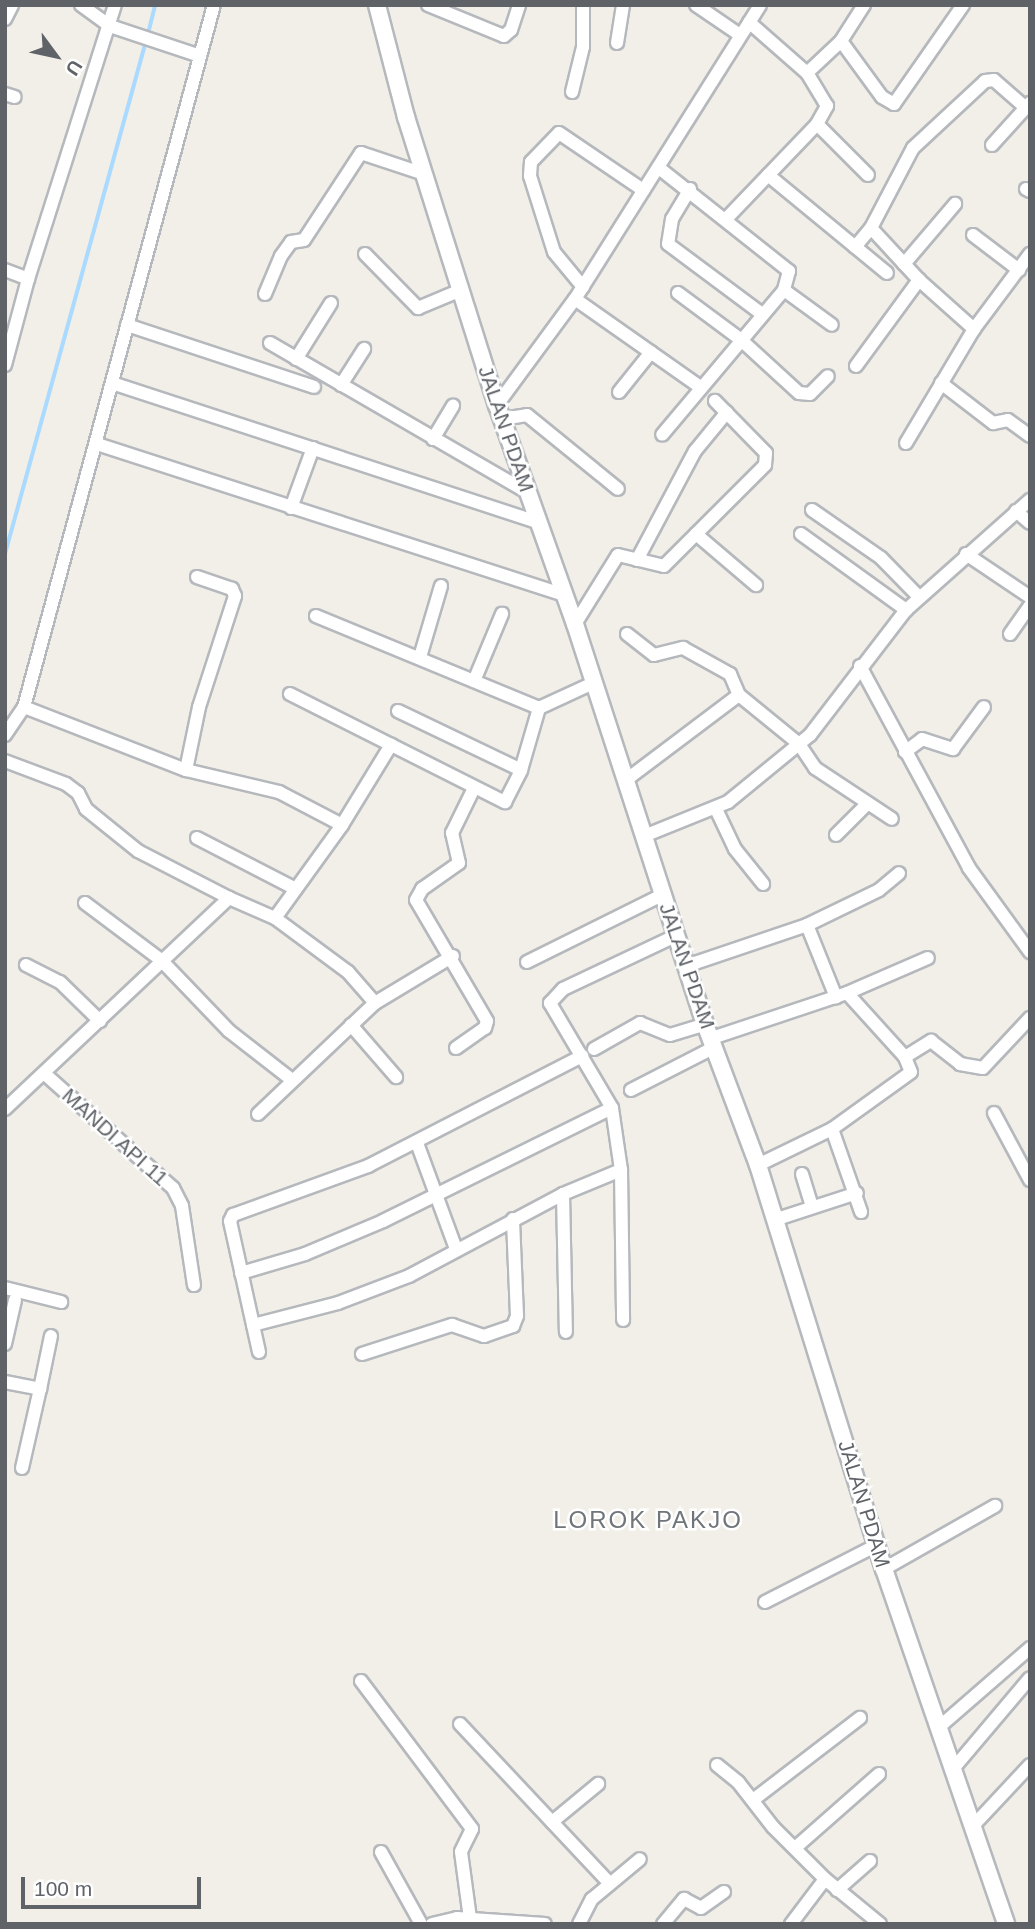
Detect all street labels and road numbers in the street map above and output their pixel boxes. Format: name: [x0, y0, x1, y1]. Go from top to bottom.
street label: JALAN PDAM: [473, 363, 539, 495]
street label: JALAN PDAM: [654, 900, 720, 1032]
street label: MANDI API 11: [56, 1082, 174, 1192]
street label: JALAN PDAM: [833, 1437, 895, 1571]

